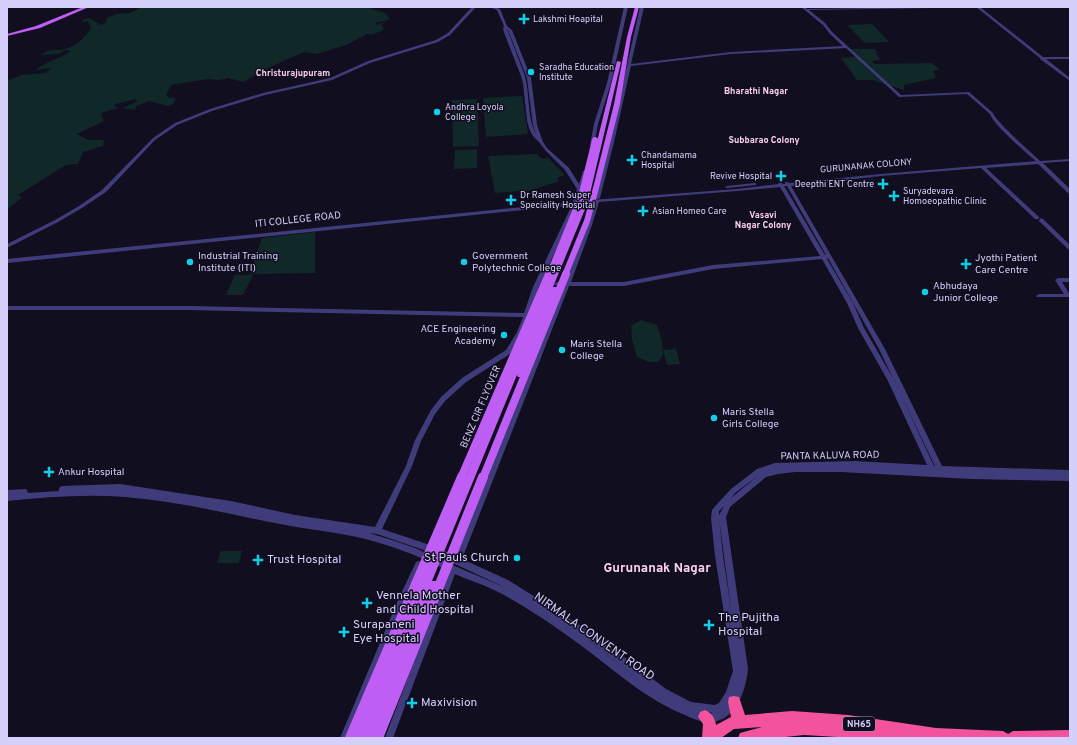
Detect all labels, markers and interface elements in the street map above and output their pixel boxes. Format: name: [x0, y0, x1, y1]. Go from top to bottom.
marker: Lakshmi Hoapital: [518, 13, 530, 25]
place label: Lakshmi Hoapital: [533, 14, 603, 25]
place label: Saradha Education Institute: [539, 62, 614, 83]
marker: Saradha Education Institute: [526, 67, 536, 77]
district label: Christurajupuram: [256, 68, 330, 79]
district label: Bharathi Nagar: [724, 86, 788, 97]
place label: Andhra Loyola College: [445, 102, 504, 123]
marker: Andhra Loyola College: [432, 107, 442, 117]
district label: Subbarao Colony: [728, 135, 800, 146]
place label: Chandamama Hospital: [641, 150, 697, 171]
marker: Chandamama Hospital: [626, 154, 638, 166]
street label: GURUNANAK COLONY: [819, 156, 913, 176]
marker: Revive Hospital: [775, 170, 787, 182]
place label: Revive Hospital: [710, 171, 772, 182]
marker: Deepthi ENT Centre: [877, 178, 889, 190]
place label: Deepthi ENT Centre: [795, 179, 874, 190]
place label: Suryadevara Homoeopathic Clinic: [903, 186, 987, 207]
place label: Dr Ramesh Super Speciality Hospital: [520, 190, 595, 211]
marker: Suryadevara Homoeopathic Clinic: [888, 190, 900, 202]
marker: Dr Ramesh Super Speciality Hospital: [505, 194, 517, 206]
marker: Asian Homeo Care: [637, 205, 649, 217]
place label: Asian Homeo Care: [652, 206, 727, 217]
street label: ITI COLLEGE ROAD: [254, 209, 342, 231]
district label: Vasavi Nagar Colony: [735, 210, 791, 231]
place label: Industrial Training Institute (ITI): [198, 250, 278, 275]
place label: Government Polytechnic College: [472, 250, 561, 275]
place label: Jyothi Patient Care Centre: [975, 252, 1038, 277]
marker: Industrial Training Institute (ITI): [185, 257, 195, 267]
marker: Government Polytechnic College: [459, 257, 469, 267]
marker: Jyothi Patient Care Centre: [960, 258, 972, 270]
place label: Abhudaya Junior College: [933, 280, 998, 305]
marker: Abhudaya Junior College: [920, 287, 930, 297]
place label: ACE Engineering Academy: [420, 323, 496, 348]
marker: ACE Engineering Academy: [499, 330, 509, 340]
place label: Maris Stella College: [570, 338, 622, 363]
marker: Maris Stella College: [557, 345, 567, 355]
street label: BENZ CIR FLYOVER: [458, 364, 504, 450]
place label: Maris Stella Girls College: [722, 406, 779, 431]
marker: Maris Stella Girls College: [709, 413, 719, 423]
street label: PANTA KALUVA ROAD: [780, 449, 880, 463]
marker: Ankur Hospital: [43, 466, 55, 478]
place label: Ankur Hospital: [58, 466, 124, 479]
place label: St Pauls Church: [424, 550, 509, 566]
place label: Trust Hospital: [267, 552, 341, 568]
marker: St Pauls Church: [512, 553, 522, 563]
marker: Trust Hospital: [252, 554, 264, 566]
district label: Gurunanak Nagar: [603, 561, 711, 577]
place label: Vennela Mother and Child Hospital: [376, 588, 474, 618]
street label: NIRMALA CONVENT ROAD: [530, 589, 658, 685]
marker: Vennela Mother and Child Hospital: [361, 597, 373, 609]
place label: The Pujitha Hospital: [718, 610, 779, 640]
place label: Surapaneni Eye Hospital: [353, 617, 419, 647]
marker: The Pujitha Hospital: [703, 619, 715, 631]
marker: Surapaneni Eye Hospital: [338, 626, 350, 638]
place label: Maxivision: [421, 695, 477, 711]
marker: Maxivision: [406, 697, 418, 709]
road number: NH65: [843, 717, 875, 731]

